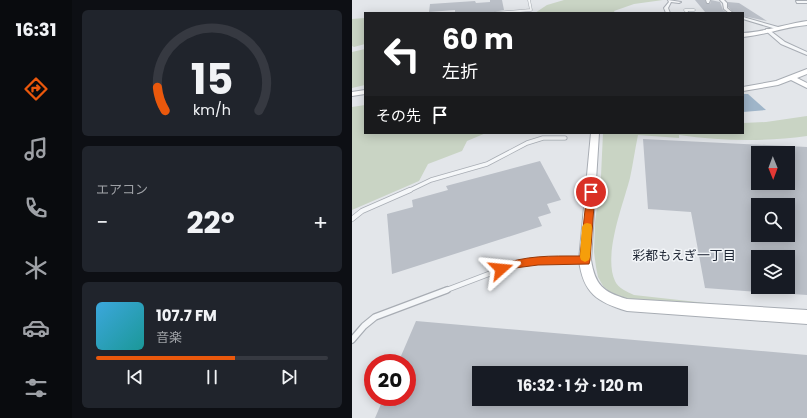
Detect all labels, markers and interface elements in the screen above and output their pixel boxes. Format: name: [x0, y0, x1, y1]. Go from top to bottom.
text: 16:31: [15, 17, 57, 42]
text: 60 m: [442, 20, 514, 59]
icon: left: [376, 28, 428, 80]
text: 15: [191, 50, 233, 109]
text: 左折: [442, 59, 478, 84]
icon: directions: [22, 75, 50, 103]
text: km/h: [193, 100, 231, 120]
icon: arrive: [429, 104, 451, 126]
text: その先: [376, 105, 421, 126]
icon: music: [22, 135, 50, 163]
north arrow: [751, 146, 795, 190]
map controls: [751, 146, 795, 294]
pin: [574, 175, 608, 209]
text: エアコン: [96, 180, 148, 199]
icon: arrive: [580, 181, 602, 203]
icon: phone: [22, 194, 50, 222]
button: search: [751, 198, 795, 242]
text: 22°: [186, 201, 235, 244]
text: −: [96, 207, 108, 238]
text: +: [313, 207, 328, 238]
district label: 彩都もえぎ一丁目: [632, 246, 736, 265]
position arrow: [480, 248, 522, 290]
button: layers: [751, 250, 795, 294]
icon: climate: [22, 254, 50, 282]
text: 107.7 FM: [156, 305, 217, 326]
icon: car: [22, 314, 50, 342]
text: 音楽: [156, 328, 182, 347]
speed limit sign: 20: [364, 354, 416, 406]
icon: previous: [124, 366, 146, 388]
icon: pause: [201, 366, 223, 388]
icon: next: [278, 366, 300, 388]
icon: filters: [22, 374, 50, 402]
text: 16:32 · 1 分 · 120 m: [517, 375, 643, 396]

